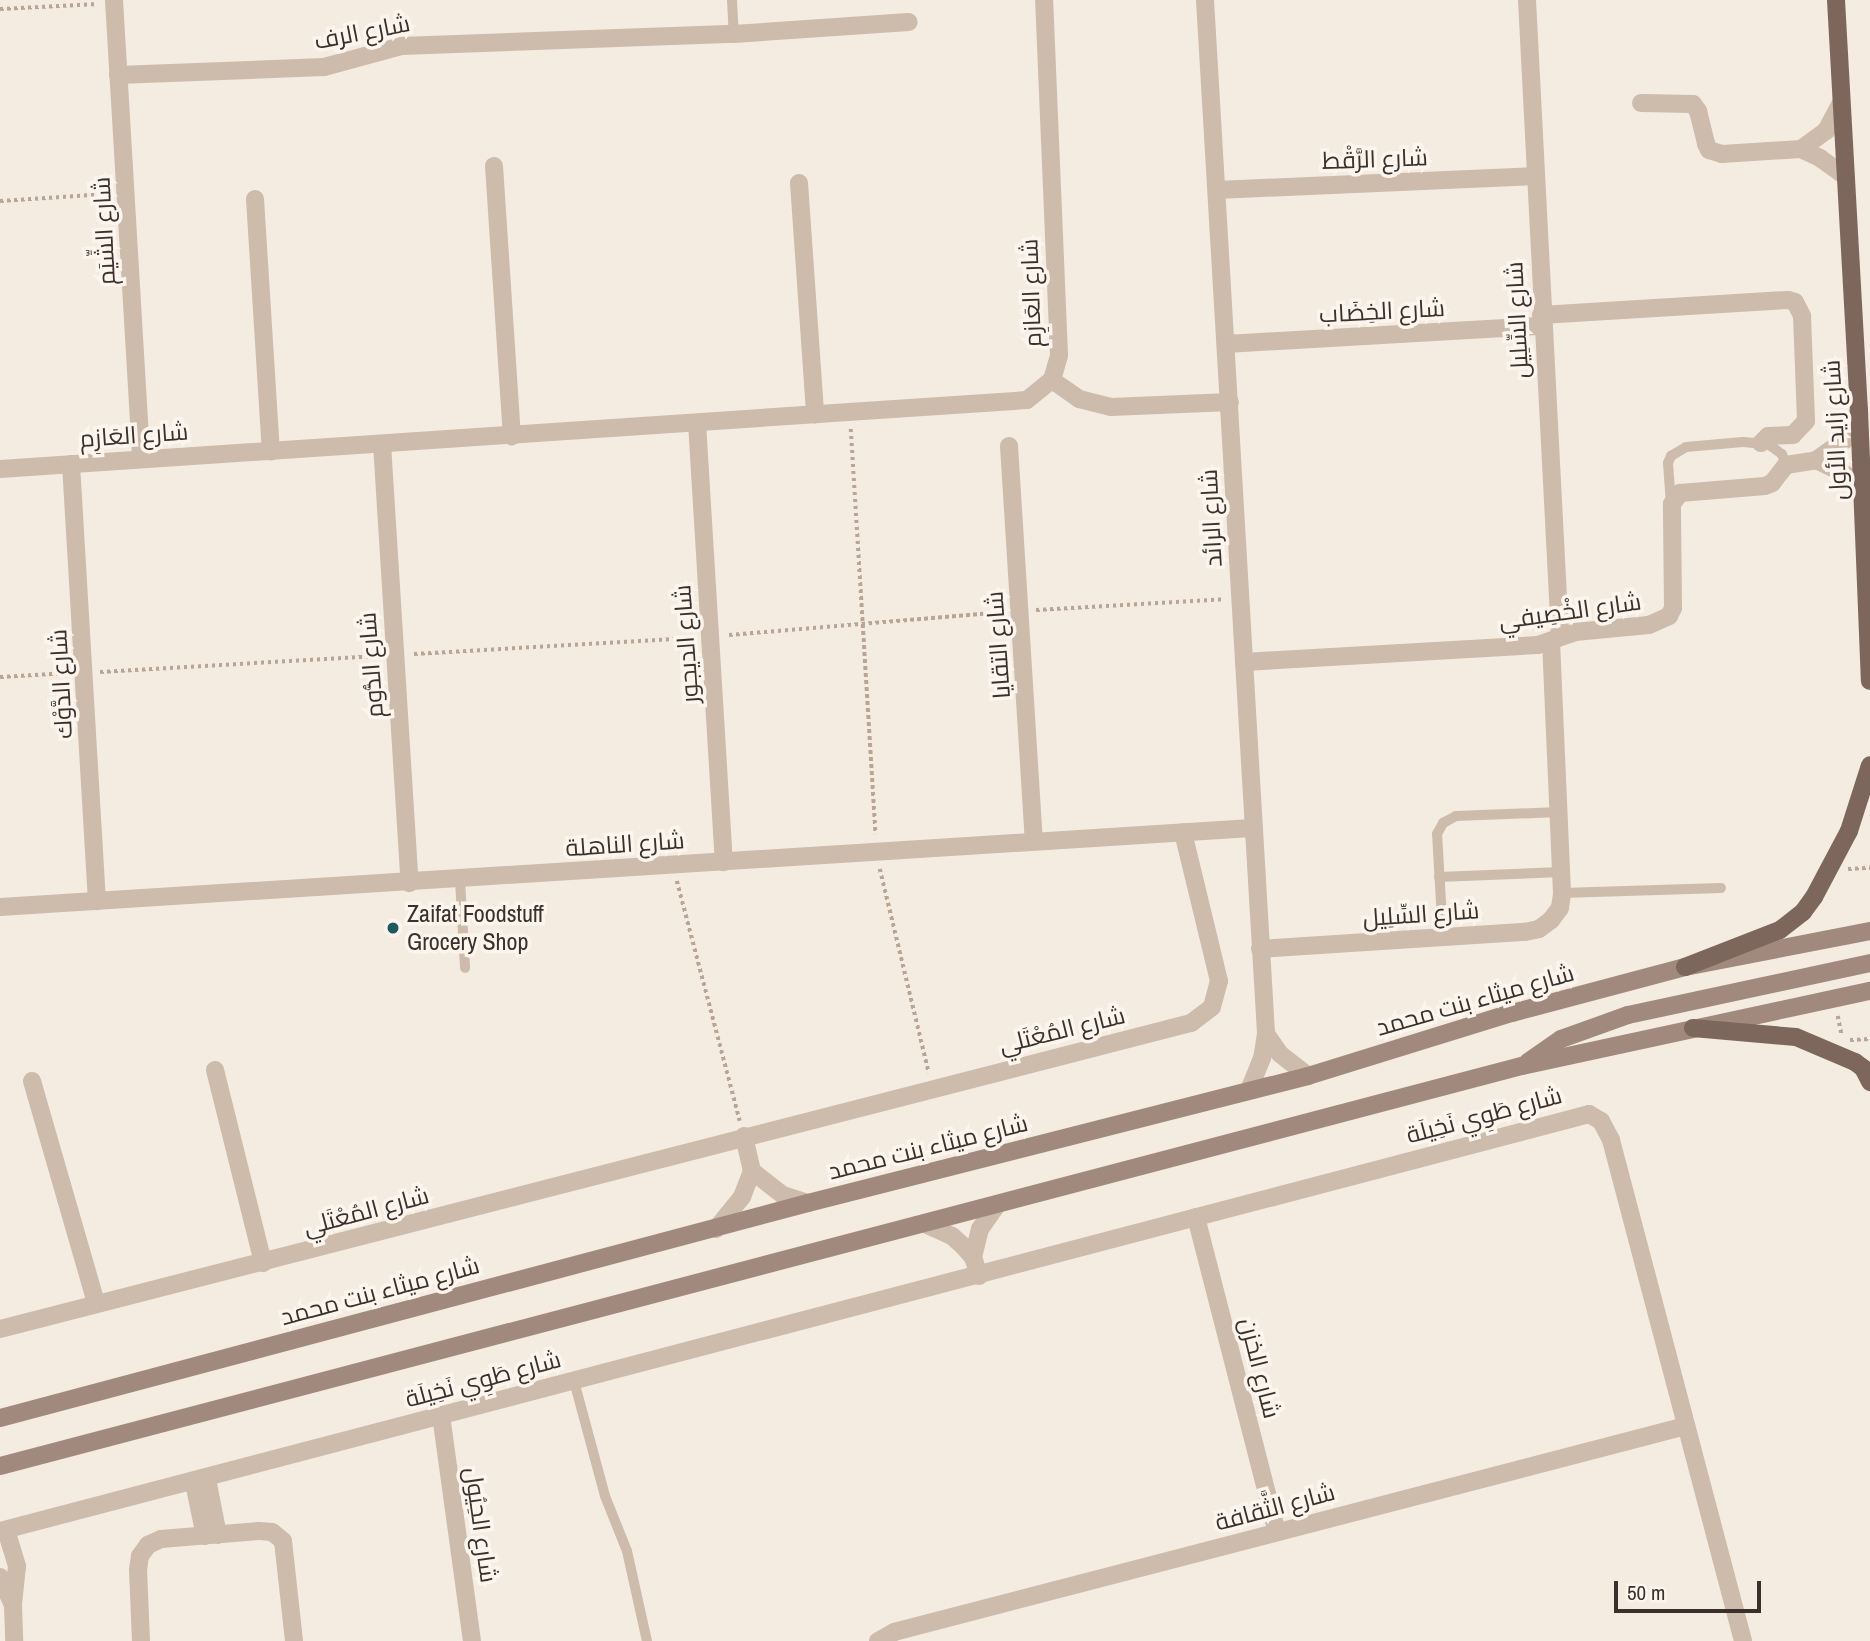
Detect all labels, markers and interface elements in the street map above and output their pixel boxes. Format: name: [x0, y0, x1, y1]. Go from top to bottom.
street label: شارع الرف: [312, 9, 412, 55]
street label: شارع الرَّقْط: [1322, 143, 1428, 175]
street label: شارع الشِّيَم: [87, 176, 121, 286]
street label: شارع العَازِم: [1015, 238, 1047, 348]
street label: شارع السِّلِيل: [1500, 261, 1534, 379]
street label: شارع الخِضَاب: [1318, 293, 1446, 329]
street label: شارع زايد الأول: [1817, 359, 1853, 501]
street label: شارع العَازِم: [79, 417, 189, 453]
street label: شارع الرائد: [1194, 468, 1228, 568]
street label: شارع الديجور: [667, 584, 705, 704]
street label: شارع الخْصِيفي: [1497, 587, 1643, 635]
street label: شارع التقايا: [980, 590, 1016, 700]
street label: شارع الدُّوم: [353, 611, 389, 719]
street label: شارع الدَّوْك: [44, 628, 78, 740]
street label: شارع الناهلة: [564, 825, 686, 863]
street label: شارع السِّلِيل: [1362, 896, 1480, 932]
place label: Zaifat Foodstuff Grocery Shop: [407, 900, 544, 956]
marker: Zaifat Foodstuff Grocery Shop: [385, 920, 401, 936]
street label: شارع ميثاء بنت محمد: [1373, 958, 1577, 1042]
street label: شارع المُعْتَلي: [996, 1000, 1128, 1060]
street label: شارع طَوِي نَخِيلَة: [1403, 1080, 1565, 1150]
street label: شارع ميثاء بنت محمد: [825, 1108, 1031, 1186]
street label: شارع المُعْتَلي: [300, 1180, 432, 1242]
street label: شارع ميثاء بنت محمد: [277, 1251, 483, 1331]
street label: شارع الخزن: [1234, 1315, 1286, 1421]
street label: شارع طَوِي نَخِيلَة: [402, 1344, 564, 1414]
street label: شارع الحِيُول: [459, 1465, 503, 1585]
street label: شارع الثَّقافة: [1212, 1477, 1338, 1537]
scale bar: [1618, 1568, 1765, 1612]
text: 50 m: [1627, 1578, 1665, 1607]

